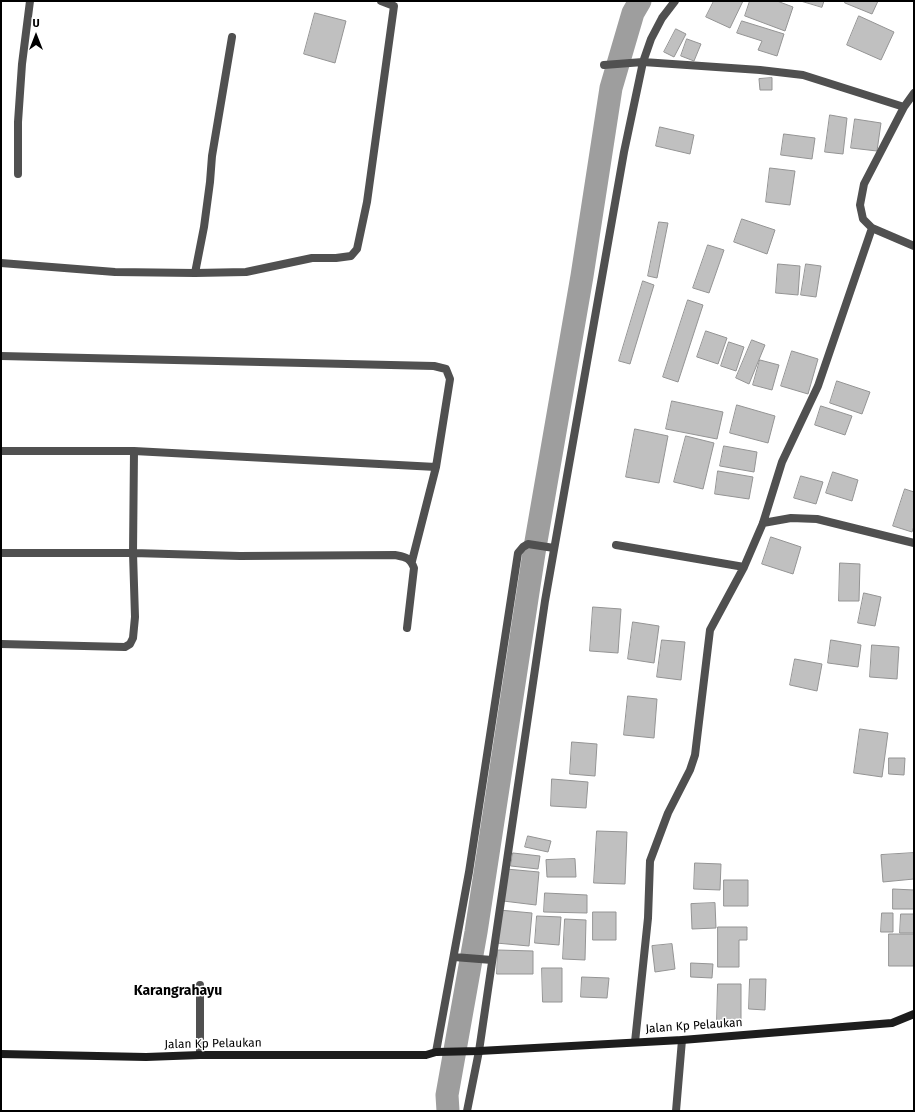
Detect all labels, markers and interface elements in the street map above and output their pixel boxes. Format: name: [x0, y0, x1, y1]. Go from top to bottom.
north arrow: [16, 16, 56, 56]
text: U: [32, 17, 40, 30]
district label: Karangrahayu: [134, 983, 222, 999]
street label: Jalan Kp Pelaukan: [645, 1015, 743, 1037]
street label: Jalan Kp Pelaukan: [164, 1036, 262, 1052]

